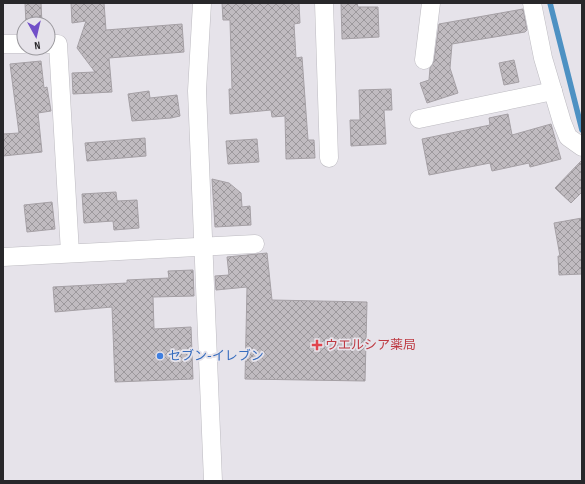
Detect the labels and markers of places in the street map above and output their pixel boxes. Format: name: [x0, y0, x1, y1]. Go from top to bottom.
place label: ウエルシア薬局: [325, 337, 416, 353]
marker: ウエルシア薬局: [312, 340, 322, 350]
place label: セブン-イレブン: [168, 348, 264, 364]
marker: セブン-イレブン: [155, 351, 165, 361]

